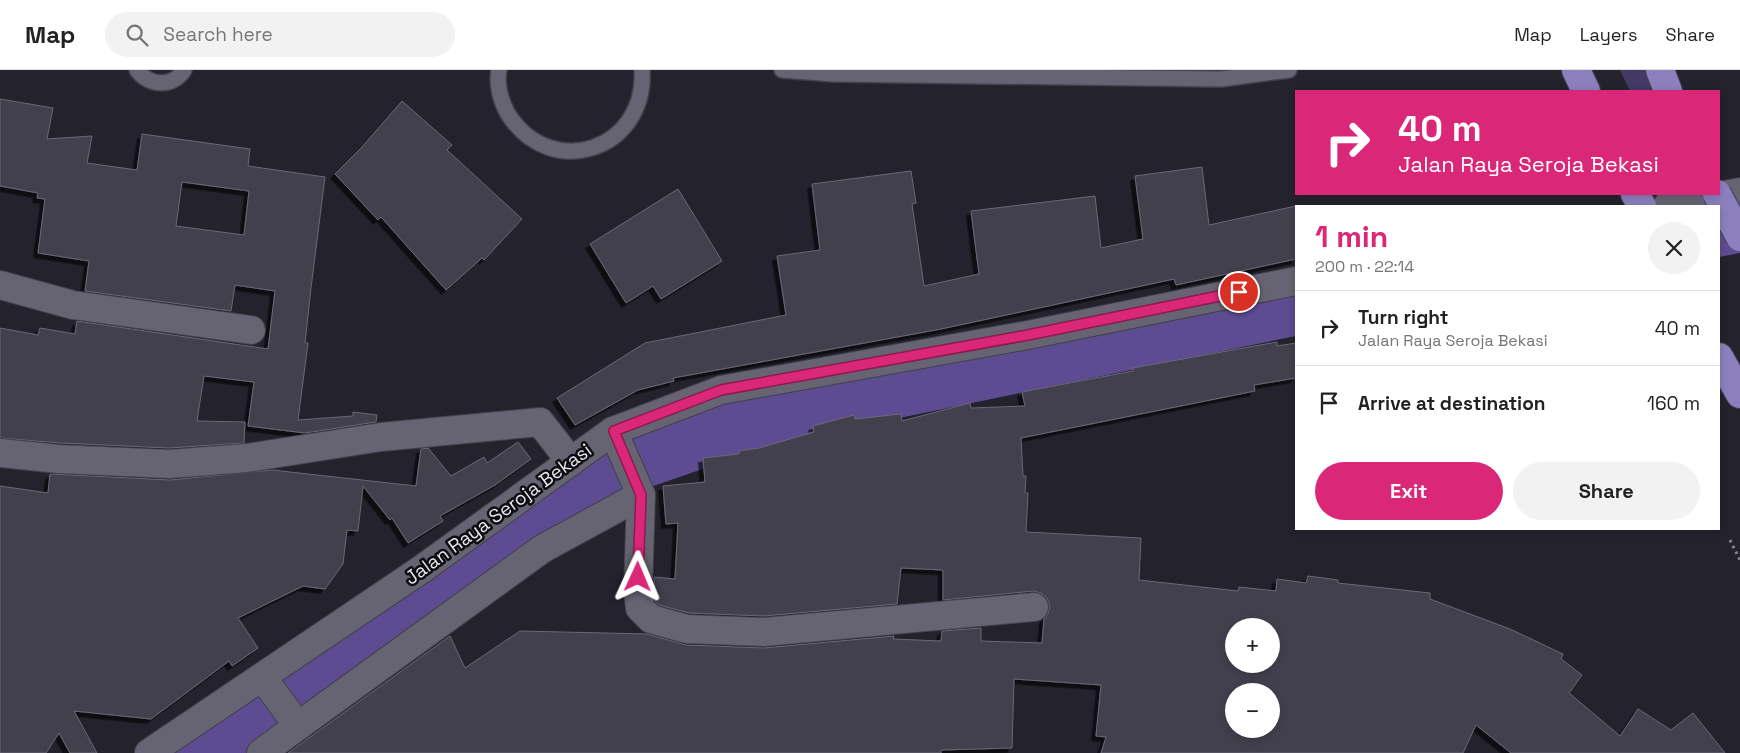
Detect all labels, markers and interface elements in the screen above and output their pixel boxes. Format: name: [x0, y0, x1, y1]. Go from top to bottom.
search box: [105, 12, 455, 57]
text: Map: [25, 19, 75, 50]
icon: search: [123, 21, 151, 49]
text: Search here: [163, 22, 273, 47]
text: Map: [1514, 23, 1552, 46]
text: Layers: [1580, 23, 1637, 46]
text: Share: [1665, 23, 1715, 46]
text: 40 m: [1398, 107, 1482, 151]
icon: right: [1315, 110, 1380, 175]
text: Jalan Raya Seroja Bekasi: [1398, 150, 1659, 178]
text: 1 min: [1315, 217, 1388, 256]
button: close: [1648, 222, 1700, 274]
text: 200 m · 22:14: [1315, 256, 1414, 277]
pin: [1218, 271, 1260, 313]
icon: arrive: [1225, 278, 1253, 306]
text: Turn right: [1358, 305, 1448, 330]
icon: right: [1315, 314, 1343, 342]
text: 40 m: [1655, 316, 1700, 341]
text: Jalan Raya Seroja Bekasi: [1358, 330, 1548, 351]
icon: arrive: [1315, 389, 1343, 417]
text: Arrive at destination: [1358, 391, 1546, 416]
text: 160 m: [1647, 391, 1700, 416]
street label: Jalan Raya Seroja Bekasi: [400, 438, 596, 590]
button: Exit: [1315, 462, 1503, 520]
button: Share: [1513, 462, 1700, 520]
position arrow: [611, 550, 663, 602]
map controls: [1225, 618, 1280, 738]
button: +: [1225, 618, 1280, 673]
button: −: [1225, 683, 1280, 738]

